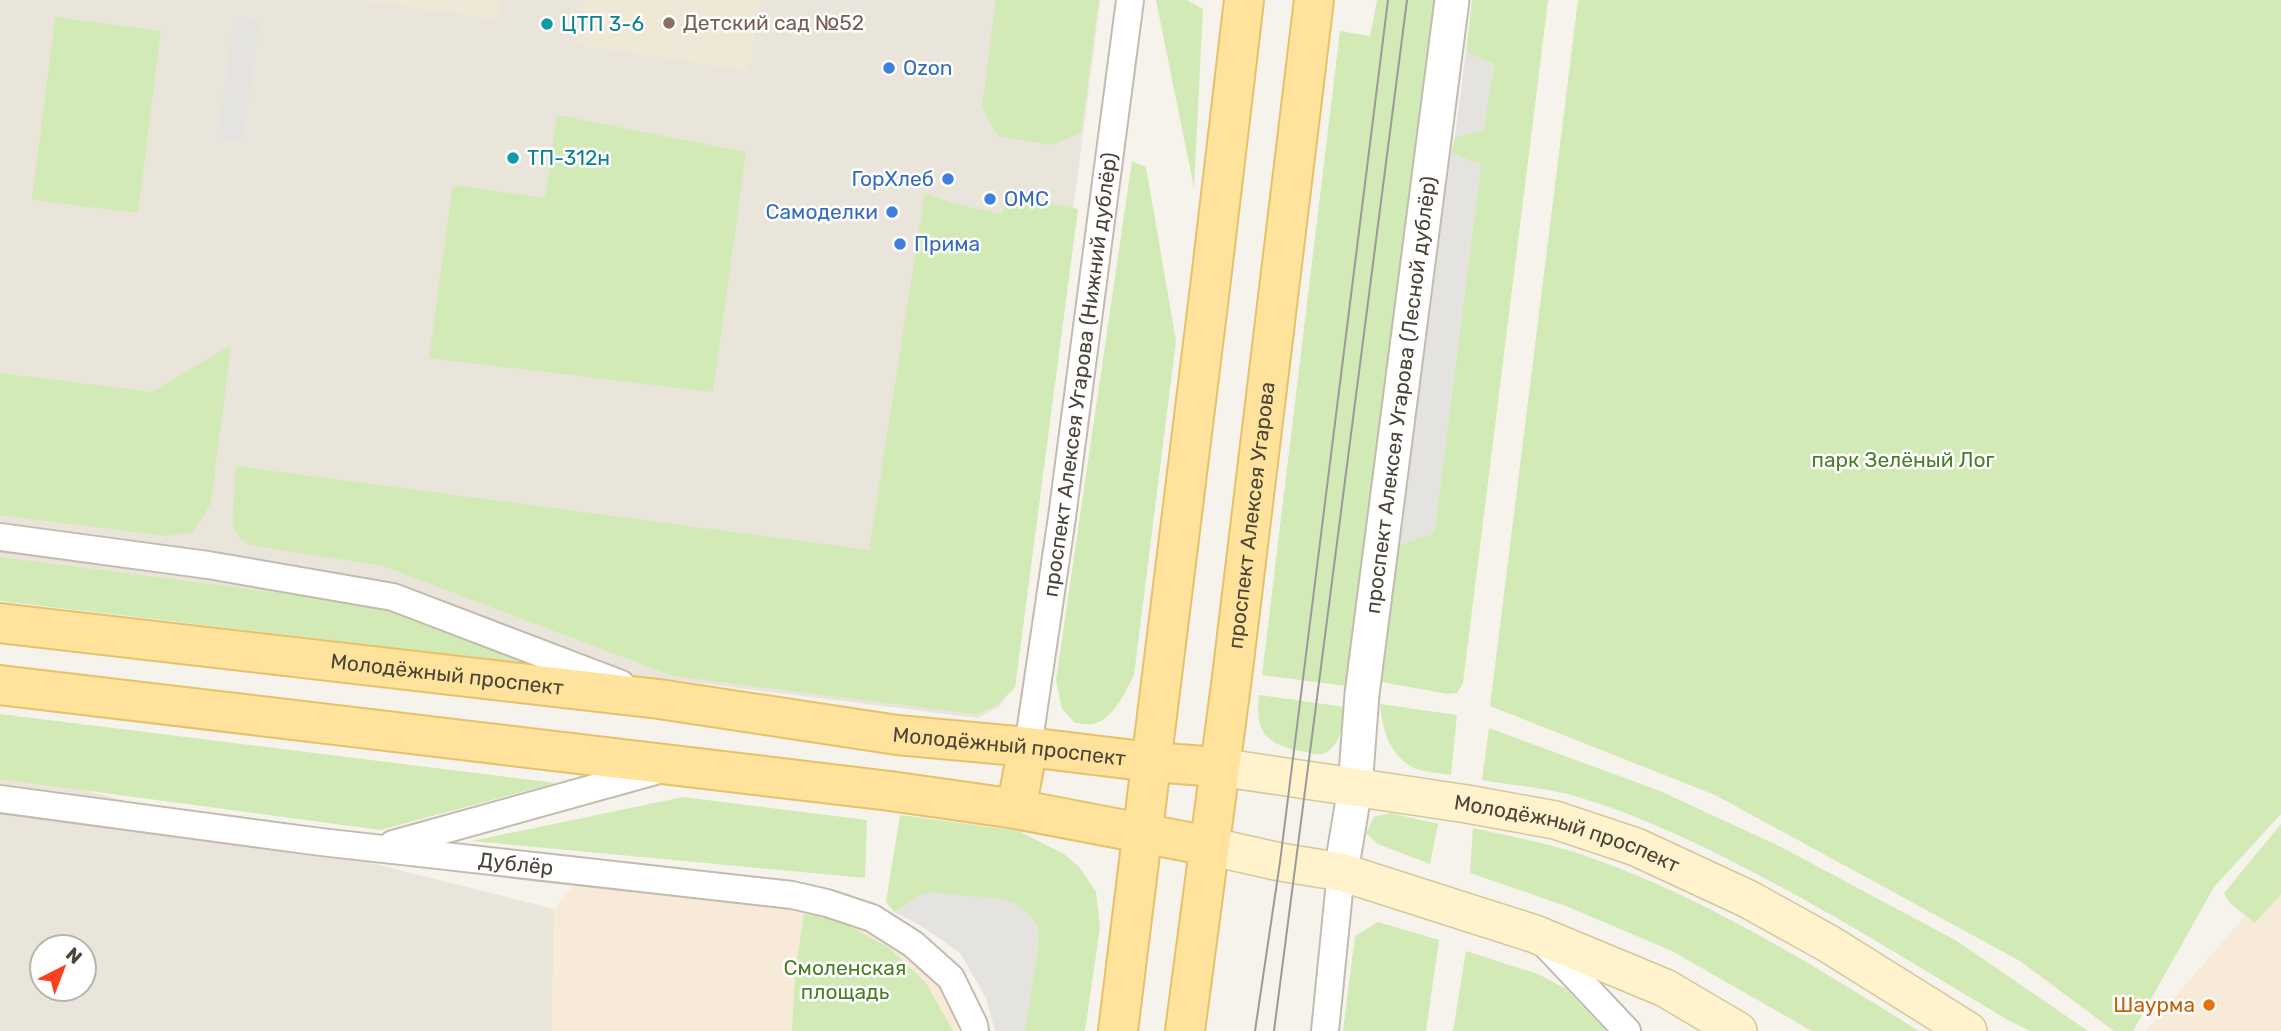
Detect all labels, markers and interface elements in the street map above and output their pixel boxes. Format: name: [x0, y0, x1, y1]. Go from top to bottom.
place label: Детский сад №52: [683, 10, 864, 35]
place label: ЦТП 3-6: [561, 11, 644, 36]
marker: Детский сад №52: [661, 15, 677, 31]
marker: ЦТП 3-6: [539, 16, 555, 32]
place label: Ozon: [903, 55, 953, 80]
marker: Ozon: [881, 60, 897, 76]
place label: ТП-312н: [527, 145, 610, 170]
marker: ТП-312н: [505, 150, 521, 166]
street label: проспект Алексея Угарова (Нижний дублёр): [1037, 151, 1122, 598]
place label: ГорХлеб: [852, 166, 934, 191]
marker: ГорХлеб: [940, 171, 956, 187]
street label: проспект Алексея Угарова (Лесной дублёр): [1360, 175, 1441, 615]
place label: ОМС: [1004, 186, 1049, 211]
marker: ОМС: [982, 191, 998, 207]
place label: Самоделки: [766, 199, 878, 224]
marker: Самоделки: [884, 204, 900, 220]
place label: Прима: [914, 231, 980, 256]
marker: Прима: [892, 236, 908, 252]
street label: проспект Алексея Угарова: [1223, 380, 1280, 650]
park label: парк Зелёный Лог: [1811, 447, 1995, 472]
street label: Молодёжный проспект: [329, 648, 565, 700]
street label: Молодёжный проспект: [892, 722, 1128, 771]
street label: Молодёжный проспект: [1452, 789, 1684, 878]
street label: Дублёр: [477, 847, 555, 880]
north arrow: [28, 933, 98, 1003]
text: N: [61, 943, 87, 969]
park label: Смоленская площадь: [784, 955, 906, 1004]
place label: Шаурма: [2113, 992, 2195, 1017]
marker: Шаурма: [2201, 997, 2217, 1013]

